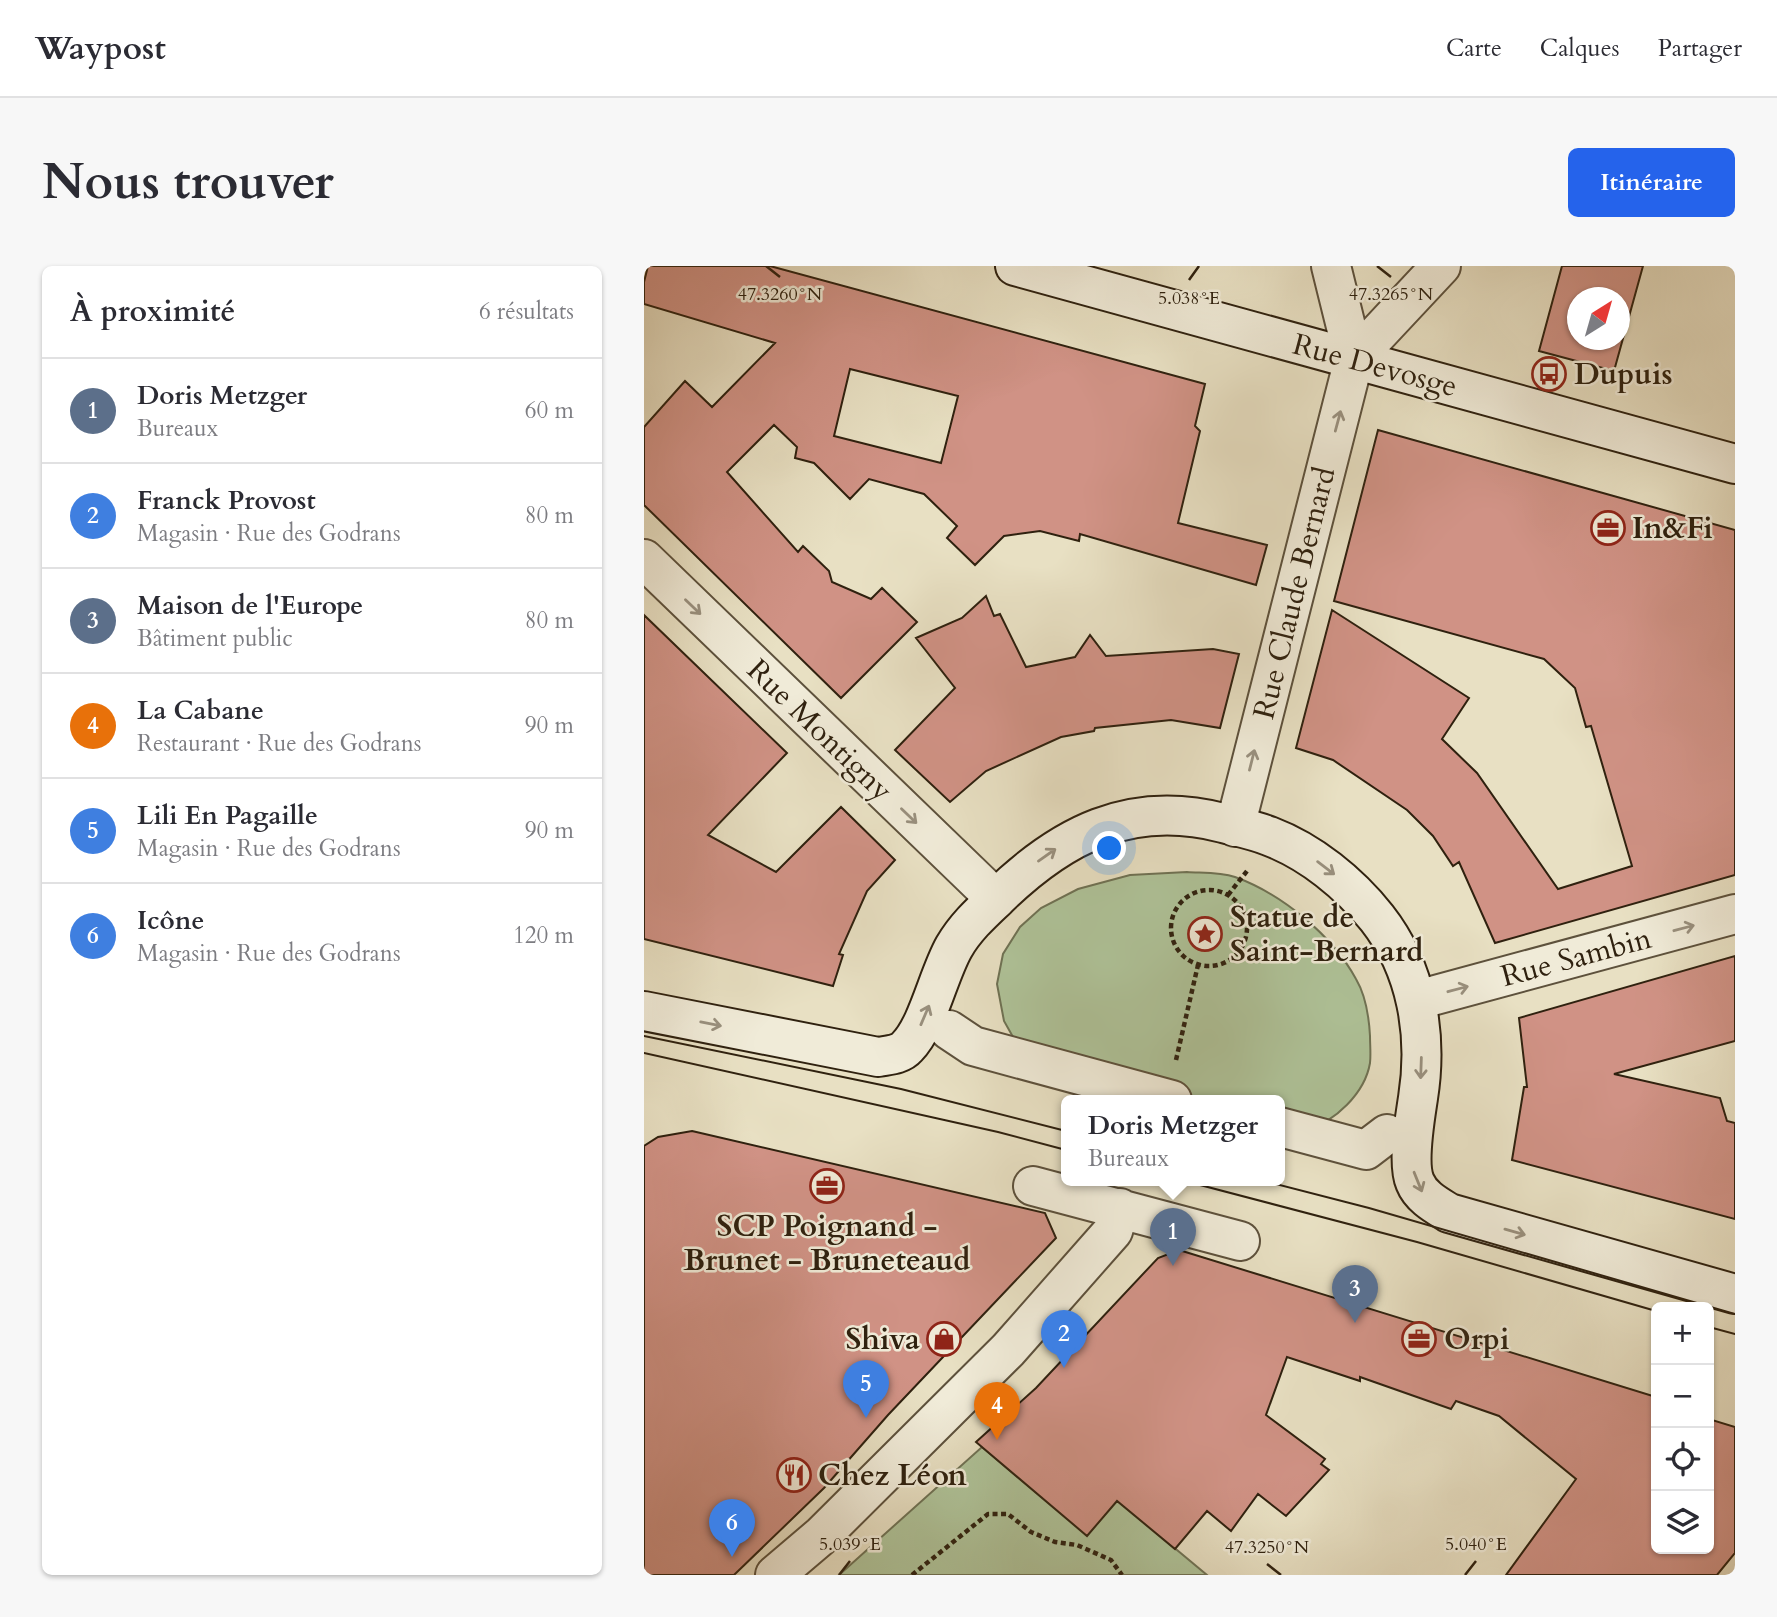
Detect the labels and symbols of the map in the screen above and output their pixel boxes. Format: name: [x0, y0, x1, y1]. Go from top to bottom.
text: 47.3260°N: [738, 282, 823, 307]
text: 47.3265°N: [1349, 282, 1434, 307]
text: 5.038°E: [1158, 286, 1220, 311]
north arrow: [1567, 287, 1630, 350]
street label: Rue Devosge: [1288, 324, 1462, 407]
place label: Dupuis: [1574, 354, 1673, 395]
bus stop icon: Dupuis: [1530, 355, 1568, 393]
one-way arrow: [1332, 410, 1345, 433]
street label: Rue Claude Bernard: [1243, 463, 1346, 723]
place label: In&Fi: [1632, 508, 1713, 549]
office icon: In&Fi: [1589, 509, 1627, 547]
one-way arrow: [684, 598, 701, 615]
street label: Rue Montigny: [738, 650, 902, 811]
one-way arrow: [1246, 749, 1259, 771]
one-way arrow: [900, 808, 917, 825]
your location: [1092, 831, 1126, 865]
one-way arrow: [1037, 848, 1056, 862]
one-way arrow: [1316, 861, 1335, 875]
place label: Statue de Saint-Bernard: [1230, 897, 1423, 972]
place icon: Statue de Saint-Bernard: [1186, 915, 1224, 953]
street label: Rue Sambin: [1497, 918, 1656, 997]
one-way arrow: [1672, 921, 1694, 934]
one-way arrow: [1446, 982, 1469, 995]
one-way arrow: [919, 1005, 932, 1026]
one-way arrow: [699, 1017, 722, 1031]
one-way arrow: [1414, 1056, 1427, 1079]
office icon: SCP Poignand - Brunet - Bruneteaud: [808, 1167, 846, 1205]
one-way arrow: [1412, 1171, 1425, 1193]
place label: SCP Poignand - Brunet - Bruneteaud: [684, 1206, 970, 1281]
pin: 1: [1150, 1208, 1196, 1266]
one-way arrow: [1503, 1226, 1525, 1239]
pin: 3: [1332, 1265, 1378, 1323]
pin: 2: [1041, 1310, 1087, 1368]
place label: Shiva: [845, 1319, 920, 1360]
place label: Orpi: [1444, 1319, 1509, 1360]
shop icon: Shiva: [925, 1320, 963, 1358]
office icon: Orpi: [1400, 1320, 1438, 1358]
pin: 5: [843, 1360, 889, 1418]
pin: 4: [974, 1382, 1020, 1440]
place label: Chez Léon: [818, 1455, 967, 1496]
restaurant icon: Chez Léon: [775, 1456, 813, 1494]
pin: 6: [709, 1499, 755, 1557]
text: 5.039°E: [819, 1532, 881, 1557]
text: 5.040°E: [1445, 1532, 1507, 1557]
text: 47.3250°N: [1225, 1535, 1310, 1560]

